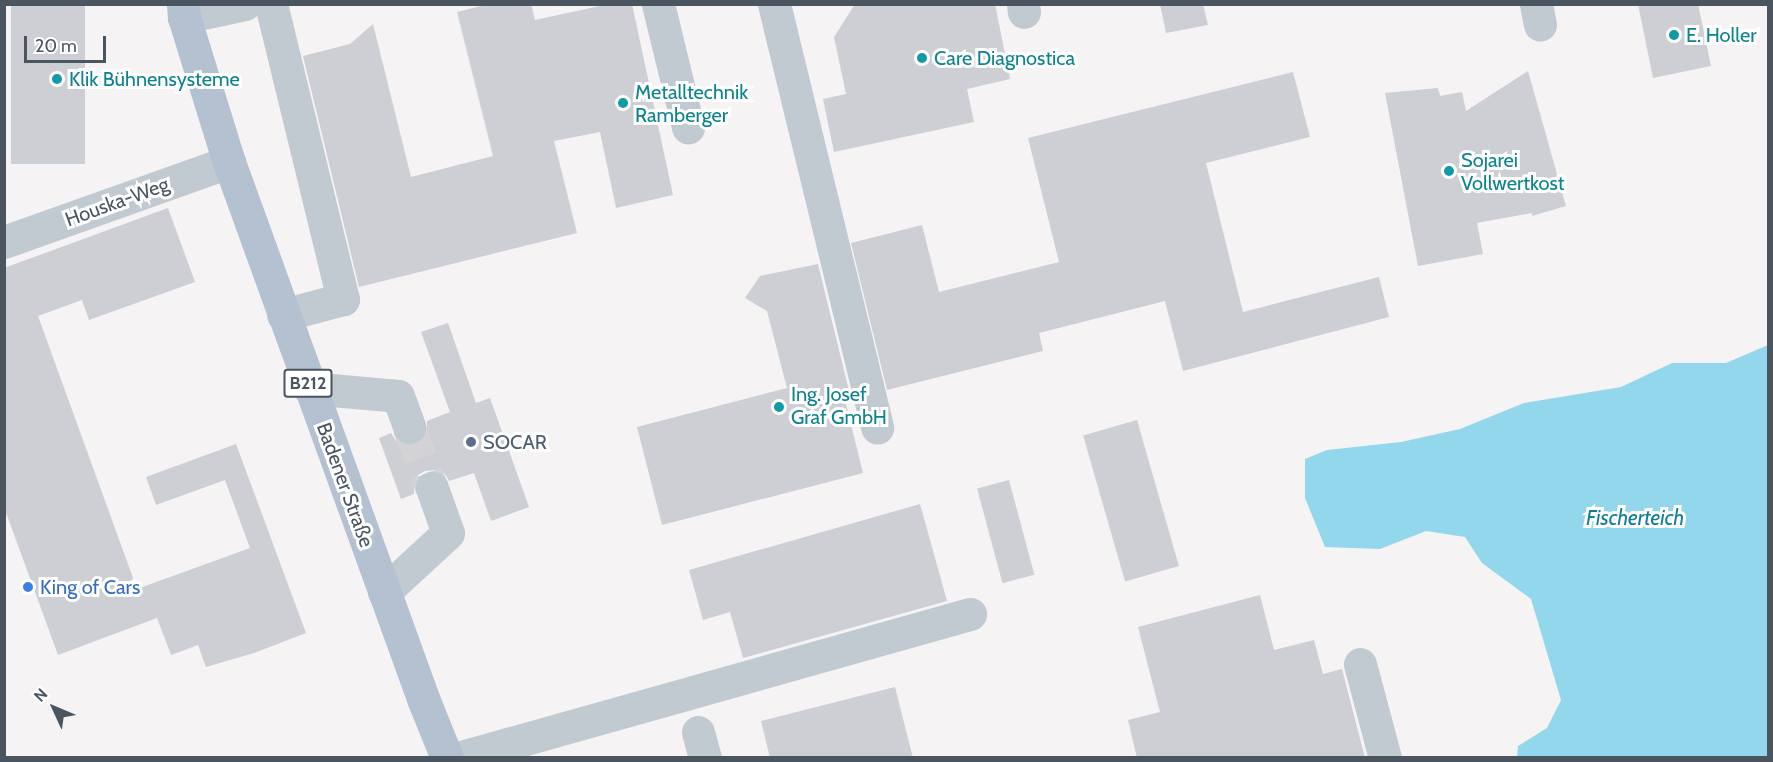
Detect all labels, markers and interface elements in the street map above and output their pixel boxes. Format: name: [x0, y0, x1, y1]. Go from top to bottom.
place label: E. Holler: [1686, 23, 1756, 47]
scale bar: [27, 24, 110, 62]
marker: E. Holler: [1667, 28, 1681, 42]
text: 20 m: [35, 35, 77, 57]
place label: Care Diagnostica: [934, 46, 1075, 70]
marker: Care Diagnostica: [915, 51, 929, 65]
place label: Klik Bühnensysteme: [69, 67, 240, 91]
marker: Klik Bühnensysteme: [50, 72, 64, 86]
place label: Metalltechnik Ramberger: [635, 80, 748, 127]
marker: Metalltechnik Ramberger: [616, 96, 630, 110]
place label: Sojarei Vollwertkost: [1461, 148, 1565, 195]
marker: Sojarei Vollwertkost: [1442, 164, 1456, 178]
street label: Houska-Weg: [62, 172, 172, 232]
road number: B212: [282, 368, 334, 398]
place label: Ing. Josef Graf GmbH: [791, 383, 887, 430]
marker: Ing. Josef Graf GmbH: [772, 400, 786, 414]
street label: Badener Straße: [311, 419, 379, 551]
place label: SOCAR: [483, 430, 547, 454]
marker: SOCAR: [464, 435, 478, 449]
water label: Fischerteich: [1586, 505, 1684, 531]
place label: King of Cars: [40, 575, 140, 599]
marker: King of Cars: [21, 580, 35, 594]
north arrow: [24, 678, 84, 738]
text: N: [30, 684, 51, 706]

